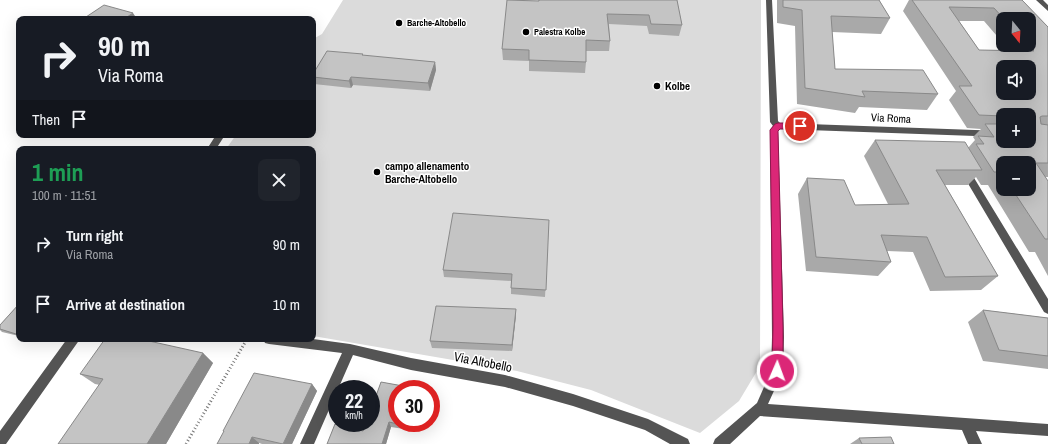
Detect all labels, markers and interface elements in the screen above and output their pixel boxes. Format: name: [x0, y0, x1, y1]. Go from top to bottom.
north arrow: [996, 12, 1036, 52]
map controls: [996, 12, 1036, 196]
place label: Barche-Altobello: [407, 17, 467, 29]
marker: Barche-Altobello: [394, 18, 404, 28]
place label: Palestra Kolbe: [534, 26, 585, 38]
text: 90 m: [98, 27, 150, 65]
marker: Palestra Kolbe: [521, 27, 531, 37]
icon: right: [32, 32, 84, 84]
button: sound: [996, 60, 1036, 100]
text: Via Roma: [98, 63, 163, 88]
place label: Kolbe: [665, 79, 690, 93]
marker: Kolbe: [652, 81, 662, 91]
icon: arrive: [68, 108, 90, 130]
button: +: [996, 108, 1036, 148]
text: Then: [32, 109, 60, 130]
pin: [783, 109, 817, 143]
street label: Via Roma: [871, 110, 911, 126]
icon: arrive: [789, 115, 811, 137]
text: 1 min: [32, 156, 83, 188]
button: −: [996, 156, 1036, 196]
button: close: [258, 159, 300, 201]
place label: campo allenamento Barche-Altobello: [385, 159, 470, 186]
marker: campo allenamento Barche-Altobello: [372, 167, 382, 177]
text: 100 m · 11:51: [32, 187, 96, 204]
text: Turn right: [66, 225, 123, 246]
icon: right: [32, 233, 54, 255]
text: 90 m: [273, 234, 300, 255]
text: Via Roma: [66, 246, 113, 263]
icon: arrive: [32, 293, 54, 315]
text: Arrive at destination: [66, 294, 185, 315]
text: 10 m: [273, 294, 300, 315]
street label: Via Altobello: [452, 348, 514, 376]
position arrow: [756, 350, 798, 392]
speed limit sign: 30: [388, 380, 440, 432]
text: 22: [345, 387, 363, 414]
text: km/h: [345, 409, 363, 422]

